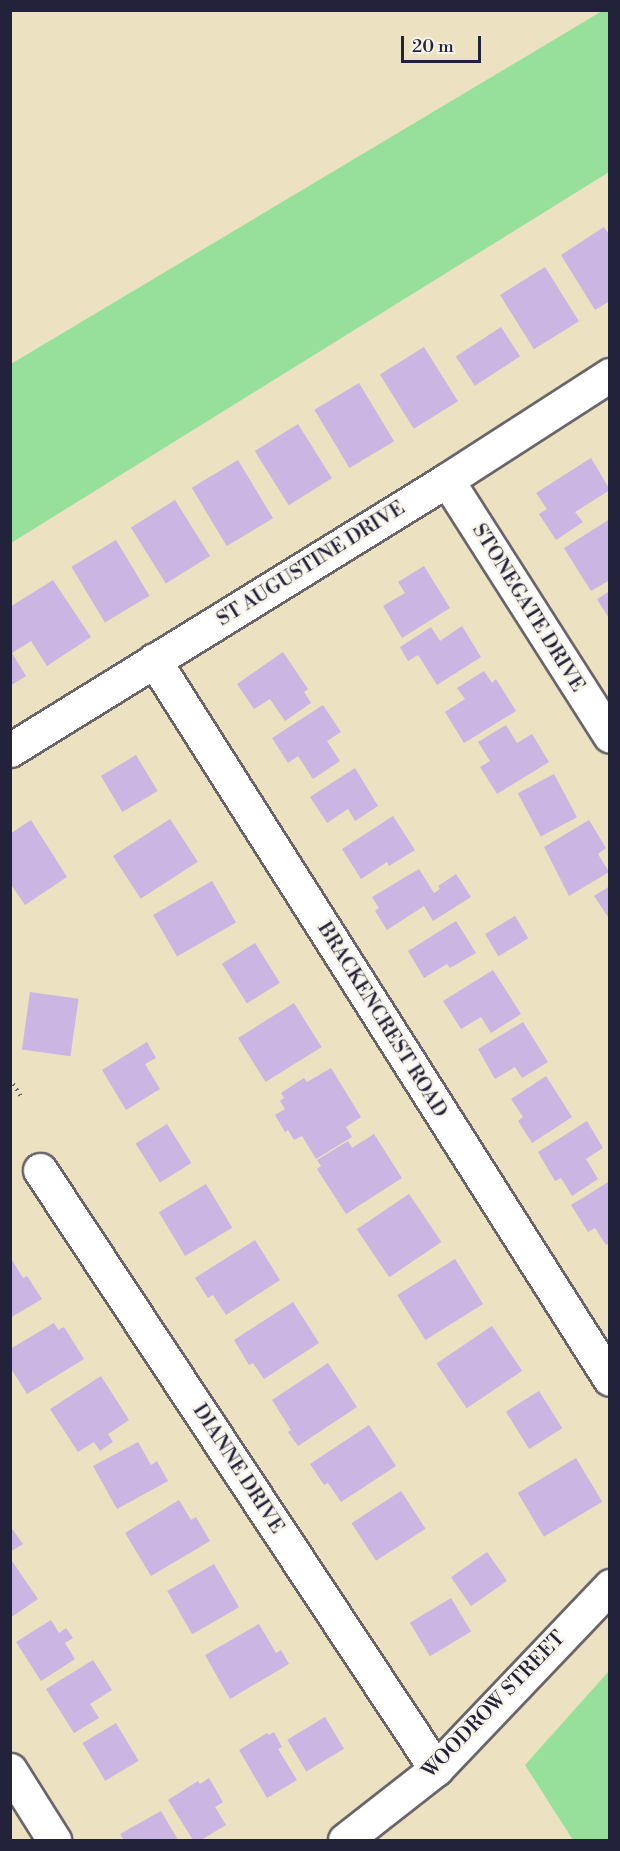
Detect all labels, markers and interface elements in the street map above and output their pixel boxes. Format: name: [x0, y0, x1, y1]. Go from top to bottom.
scale bar: [404, 24, 484, 62]
text: 20 m: [412, 35, 454, 58]
street label: ST AUGUSTINE DRIVE: [213, 496, 409, 632]
street label: STONEGATE DRIVE: [467, 520, 589, 696]
street label: BRACKENCREST ROAD: [312, 918, 452, 1122]
street label: DIANNE DRIVE: [187, 1400, 289, 1538]
street label: WOODROW STREET: [418, 1626, 570, 1784]

